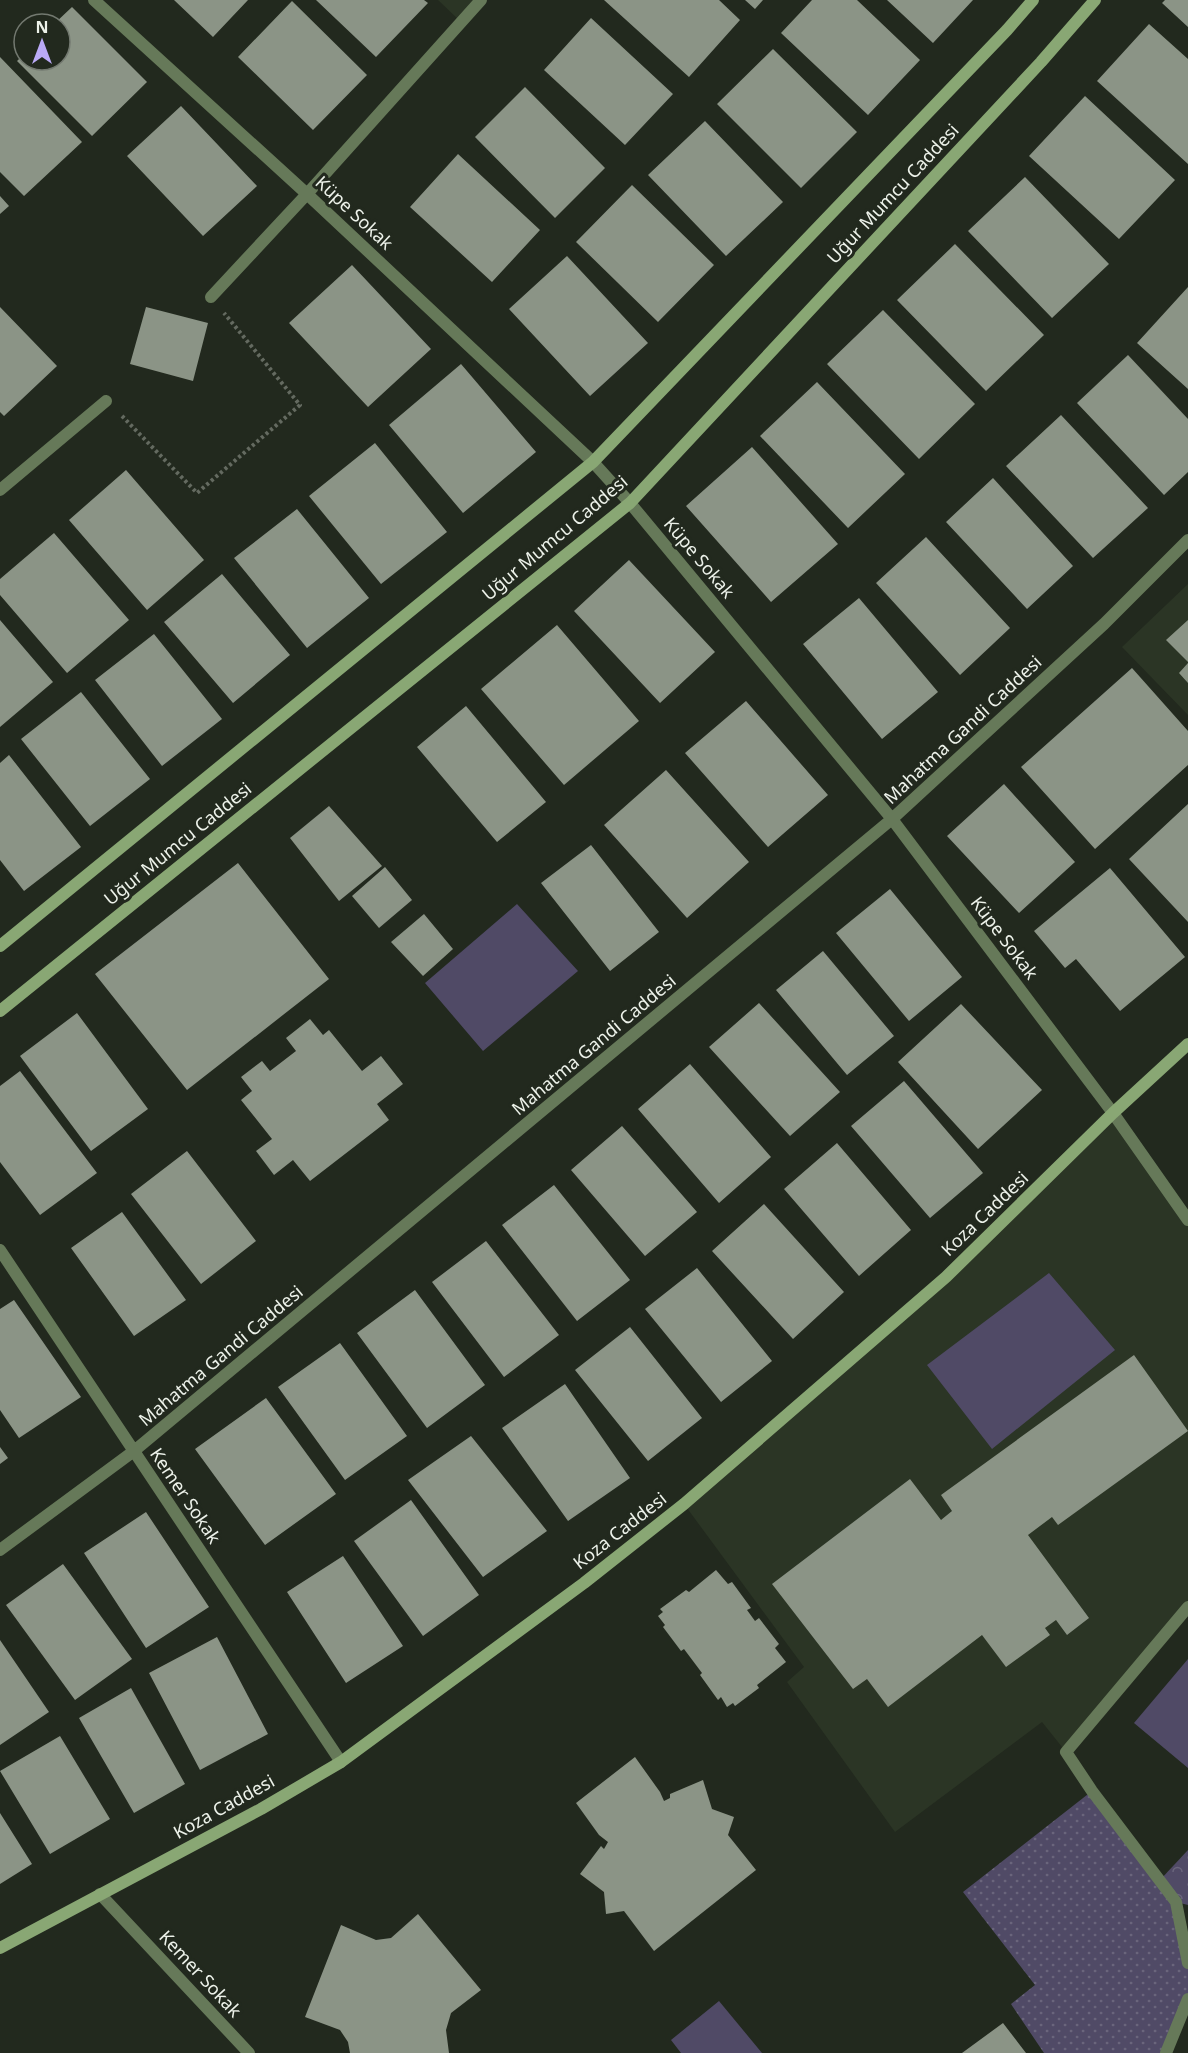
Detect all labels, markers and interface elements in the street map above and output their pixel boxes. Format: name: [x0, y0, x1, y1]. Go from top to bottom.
north arrow: [12, 12, 72, 72]
text: N: [35, 16, 49, 38]
street label: Uğur Mumcu Caddesi: [821, 118, 964, 269]
street label: Küpe Sokak: [311, 170, 399, 255]
street label: Uğur Mumcu Caddesi: [476, 469, 632, 605]
street label: Küpe Sokak: [659, 512, 741, 603]
street label: Mahatma Gandi Caddesi: [878, 650, 1046, 809]
street label: Uğur Mumcu Caddesi: [99, 776, 256, 910]
street label: Küpe Sokak: [966, 891, 1044, 984]
street label: Mahatma Gandi Caddesi: [506, 968, 681, 1120]
street label: Koza Caddesi: [936, 1166, 1033, 1261]
street label: Mahatma Gandi Caddesi: [133, 1279, 308, 1431]
street label: Kemer Sokak: [145, 1443, 227, 1548]
street label: Koza Caddesi: [568, 1486, 671, 1574]
street label: Koza Caddesi: [169, 1768, 278, 1844]
street label: Kemer Sokak: [154, 1925, 247, 2022]

